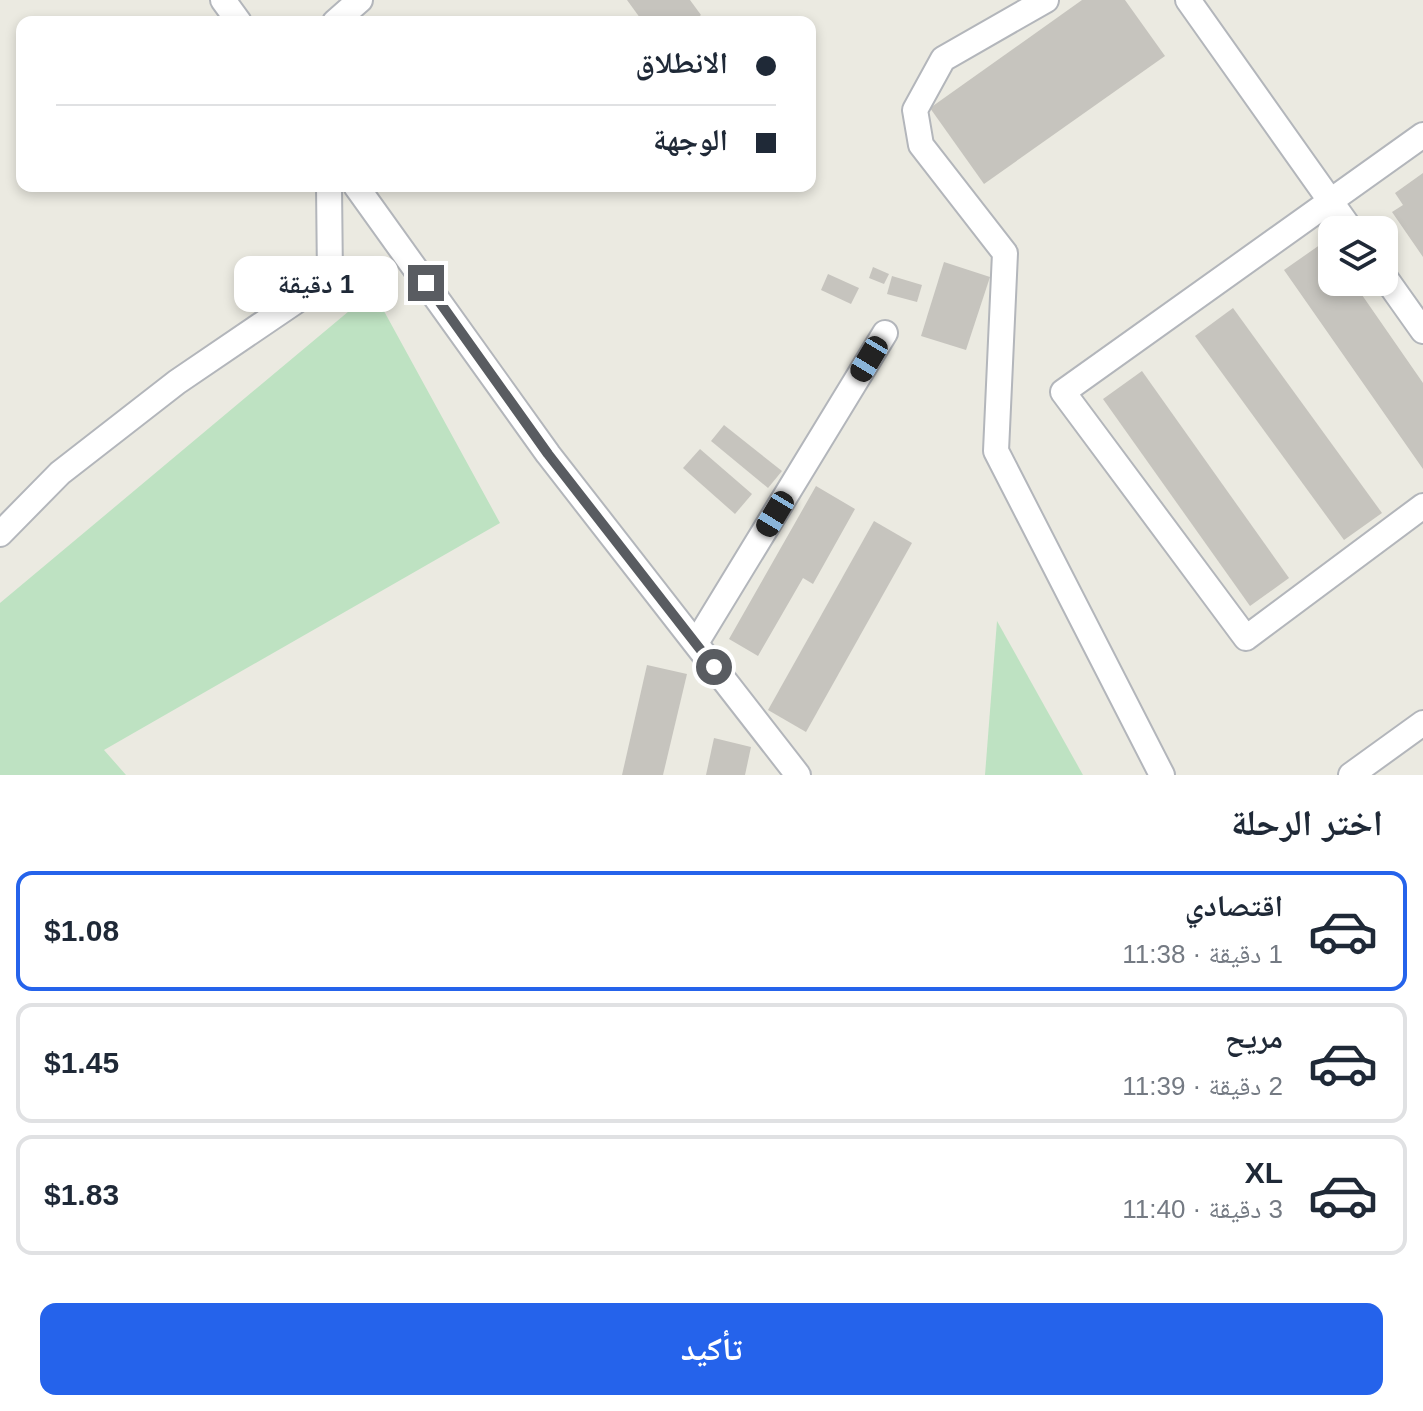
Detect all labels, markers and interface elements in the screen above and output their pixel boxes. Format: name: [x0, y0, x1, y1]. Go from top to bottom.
text: الانطلاق: [635, 46, 728, 79]
text: الوجهة: [653, 123, 728, 156]
map controls: [1318, 216, 1398, 296]
button: layers: [1318, 216, 1398, 296]
callout: 1 دقيقة: [234, 255, 398, 311]
route end: [408, 265, 444, 301]
text: 1 دقيقة: [278, 269, 354, 299]
car: [846, 332, 892, 386]
car: [752, 487, 798, 541]
route start: [696, 649, 732, 685]
text: اختر الرحلة: [1231, 802, 1383, 843]
text: اقتصادي: [1185, 889, 1283, 922]
icon: car: [1307, 895, 1379, 967]
text: $1.08: [44, 914, 119, 947]
text: 1 دقيقة · 11:38: [1122, 939, 1283, 969]
text: مريح: [1225, 1021, 1283, 1054]
icon: car: [1307, 1027, 1379, 1099]
text: $1.45: [44, 1046, 119, 1079]
text: 2 دقيقة · 11:39: [1122, 1071, 1283, 1101]
text: XL: [1245, 1156, 1283, 1189]
icon: car: [1307, 1159, 1379, 1231]
text: $1.83: [44, 1178, 119, 1211]
text: 3 دقيقة · 11:40: [1122, 1194, 1283, 1224]
button: تأكيد: [40, 1303, 1383, 1395]

